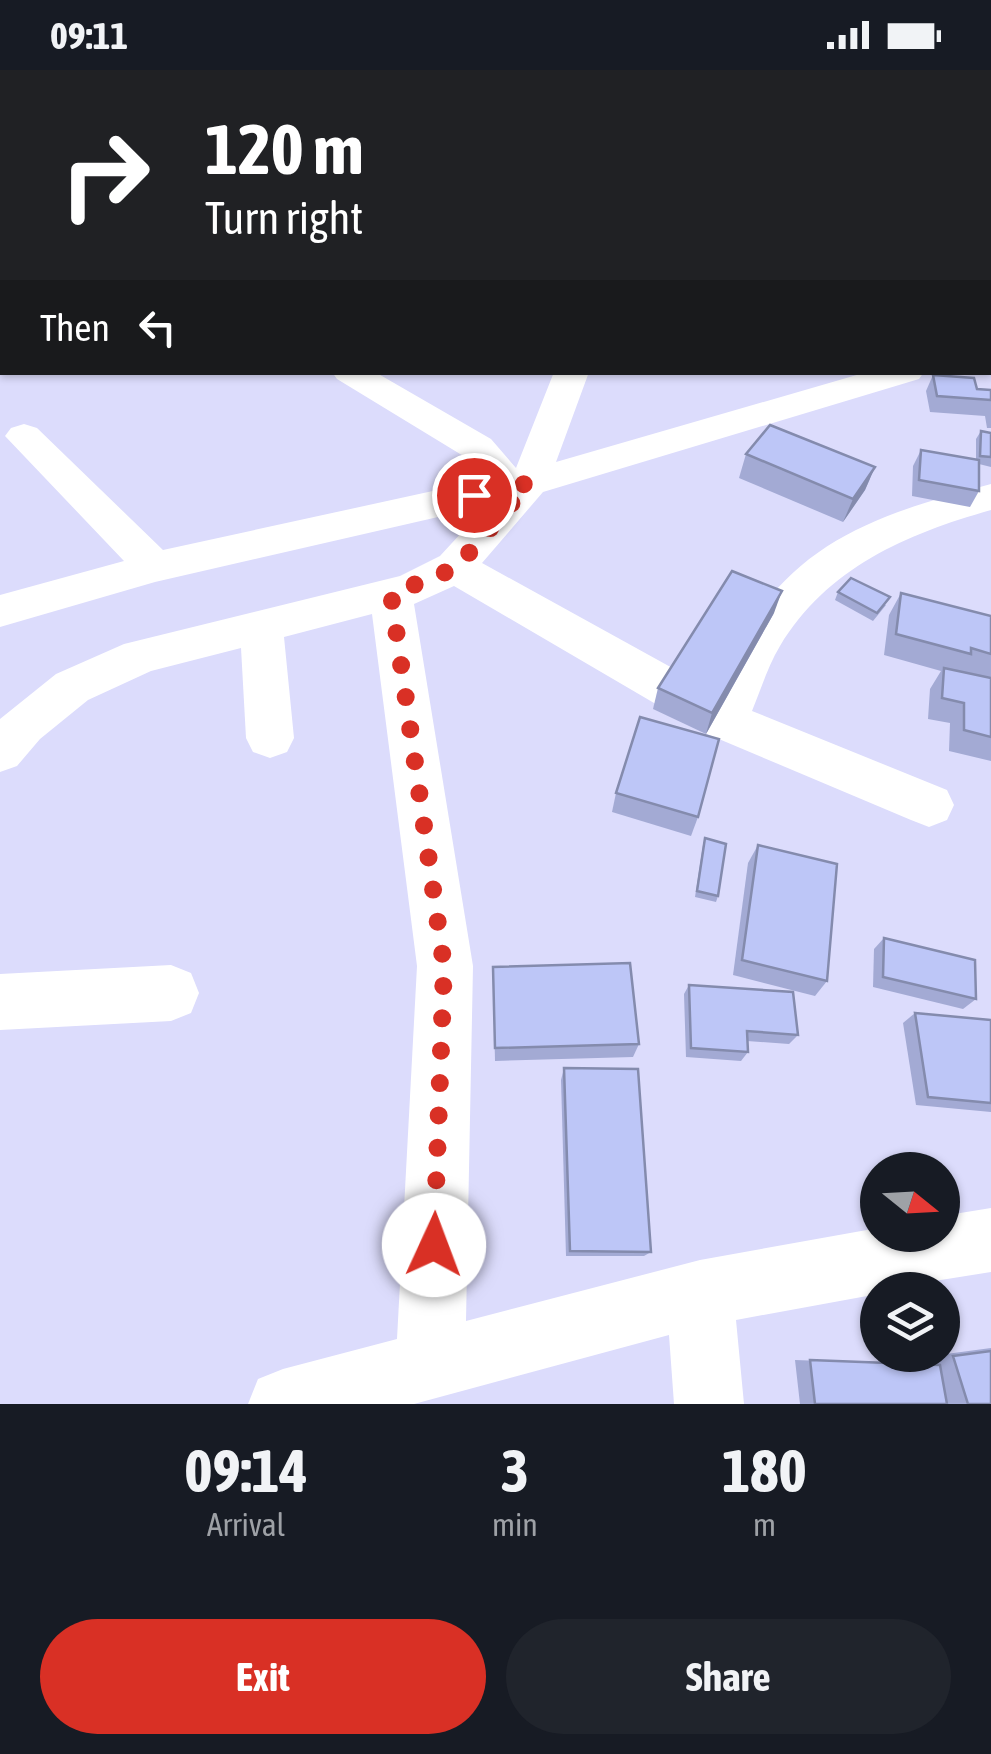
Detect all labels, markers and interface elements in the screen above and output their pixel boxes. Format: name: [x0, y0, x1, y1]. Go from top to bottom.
text: 09:11: [50, 14, 128, 57]
text: 120 m: [205, 109, 364, 189]
icon: right: [40, 110, 170, 240]
text: Turn right: [205, 192, 363, 244]
icon: left: [130, 300, 185, 355]
text: Then: [40, 306, 110, 349]
pin: [432, 453, 517, 538]
icon: arrive: [447, 468, 502, 523]
north arrow: [860, 1152, 960, 1252]
map controls: [860, 1152, 960, 1372]
position arrow: [382, 1193, 486, 1297]
button: layers: [860, 1272, 960, 1372]
text: 09:14: [184, 1436, 308, 1505]
text: 3: [501, 1436, 529, 1505]
text: 180: [722, 1436, 807, 1505]
text: Arrival: [207, 1506, 285, 1543]
text: min: [492, 1506, 538, 1543]
text: m: [753, 1506, 776, 1543]
button: Exit: [40, 1619, 486, 1734]
button: Share: [506, 1619, 951, 1734]

